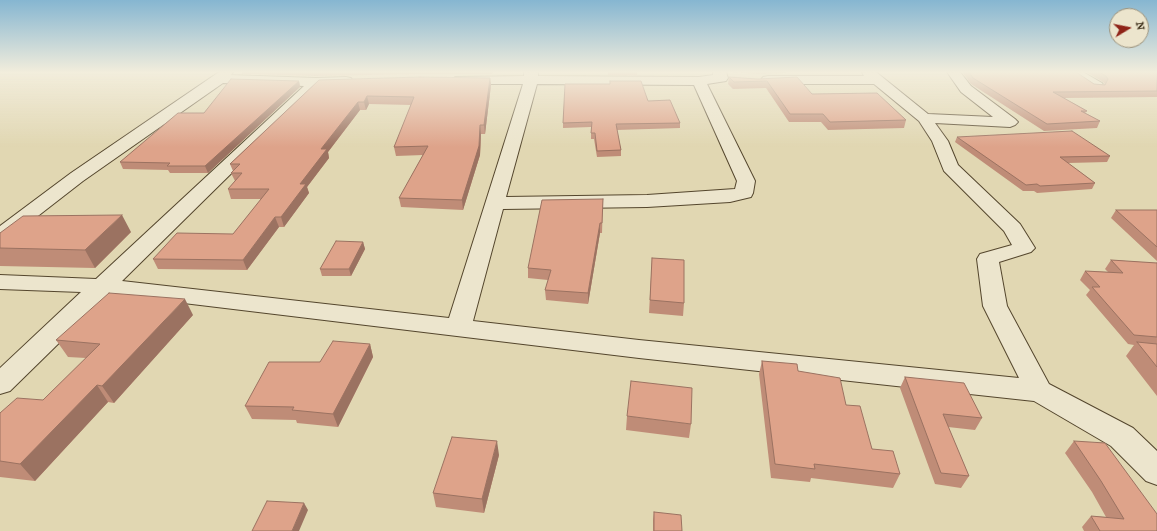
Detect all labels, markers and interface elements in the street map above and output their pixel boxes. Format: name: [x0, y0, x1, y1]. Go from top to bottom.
north arrow: [1109, 8, 1149, 48]
text: N: [1133, 21, 1147, 31]

